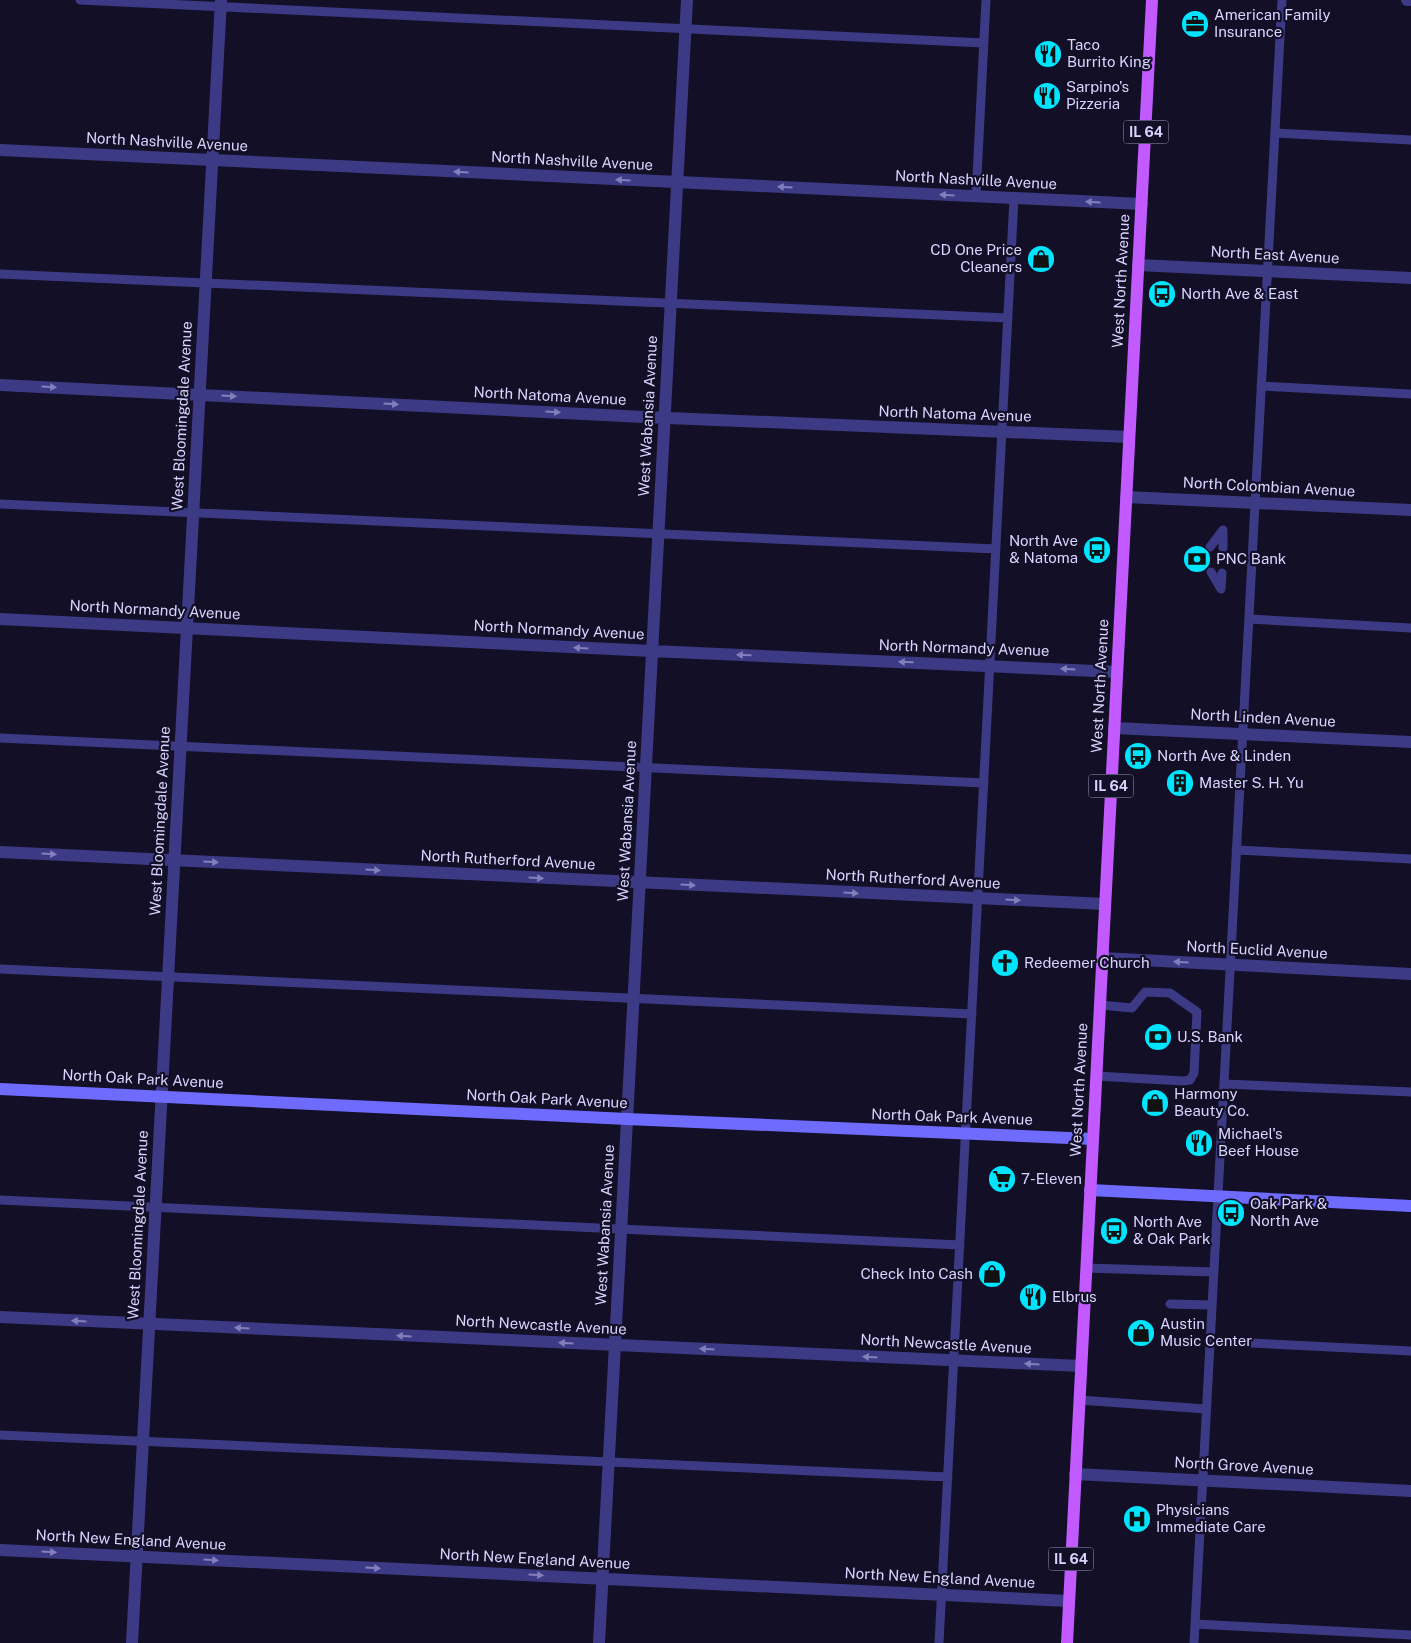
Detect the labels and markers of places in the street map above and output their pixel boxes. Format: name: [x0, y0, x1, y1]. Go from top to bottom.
place label: American Family Insurance: [1214, 6, 1330, 40]
office icon: American Family Insurance: [1180, 9, 1210, 39]
place label: Taco Burrito King: [1067, 36, 1151, 70]
restaurant icon: Taco Burrito King: [1033, 39, 1063, 69]
place label: Sarpino's Pizzeria: [1066, 78, 1129, 112]
restaurant icon: Sarpino's Pizzeria: [1032, 81, 1062, 111]
place label: CD One Price Cleaners: [930, 241, 1022, 275]
shop icon: CD One Price Cleaners: [1026, 244, 1056, 274]
bus stop icon: North Ave & East: [1147, 279, 1177, 309]
place label: North Ave & East: [1181, 285, 1299, 302]
place label: North Ave & Natoma: [1009, 532, 1078, 566]
bus stop icon: North Ave & Natoma: [1082, 535, 1112, 565]
bank icon: PNC Bank: [1182, 544, 1212, 574]
place label: PNC Bank: [1216, 550, 1286, 567]
bus stop icon: North Ave & Linden: [1123, 741, 1153, 771]
place label: North Ave & Linden: [1157, 747, 1291, 764]
building icon: Master S. H. Yu: [1165, 768, 1195, 798]
place label: Master S. H. Yu: [1199, 774, 1304, 791]
church icon: Redeemer Church: [990, 948, 1020, 978]
place label: Redeemer Church: [1024, 954, 1150, 971]
bank icon: U.S. Bank: [1143, 1022, 1173, 1052]
place label: U.S. Bank: [1177, 1028, 1243, 1045]
place label: Harmony Beauty Co.: [1174, 1085, 1249, 1119]
shop icon: Harmony Beauty Co.: [1140, 1088, 1170, 1118]
place label: Michael's Beef House: [1218, 1125, 1299, 1159]
restaurant icon: Michael's Beef House: [1184, 1128, 1214, 1158]
supermarket icon: 7-Eleven: [987, 1164, 1017, 1194]
place label: 7-Eleven: [1021, 1170, 1082, 1187]
place label: Oak Park & North Ave: [1250, 1195, 1327, 1229]
bus stop icon: Oak Park & North Ave: [1216, 1198, 1246, 1228]
place label: North Ave & Oak Park: [1133, 1213, 1210, 1247]
bus stop icon: North Ave & Oak Park: [1099, 1216, 1129, 1246]
shop icon: Check Into Cash: [977, 1259, 1007, 1289]
place label: Check Into Cash: [860, 1265, 973, 1282]
restaurant icon: Elbrus: [1018, 1282, 1048, 1312]
place label: Elbrus: [1052, 1288, 1097, 1305]
place label: Austin Music Center: [1160, 1315, 1252, 1349]
shop icon: Austin Music Center: [1126, 1318, 1156, 1348]
place label: Physicians Immediate Care: [1156, 1501, 1266, 1535]
hospital icon: Physicians Immediate Care: [1122, 1504, 1152, 1534]

